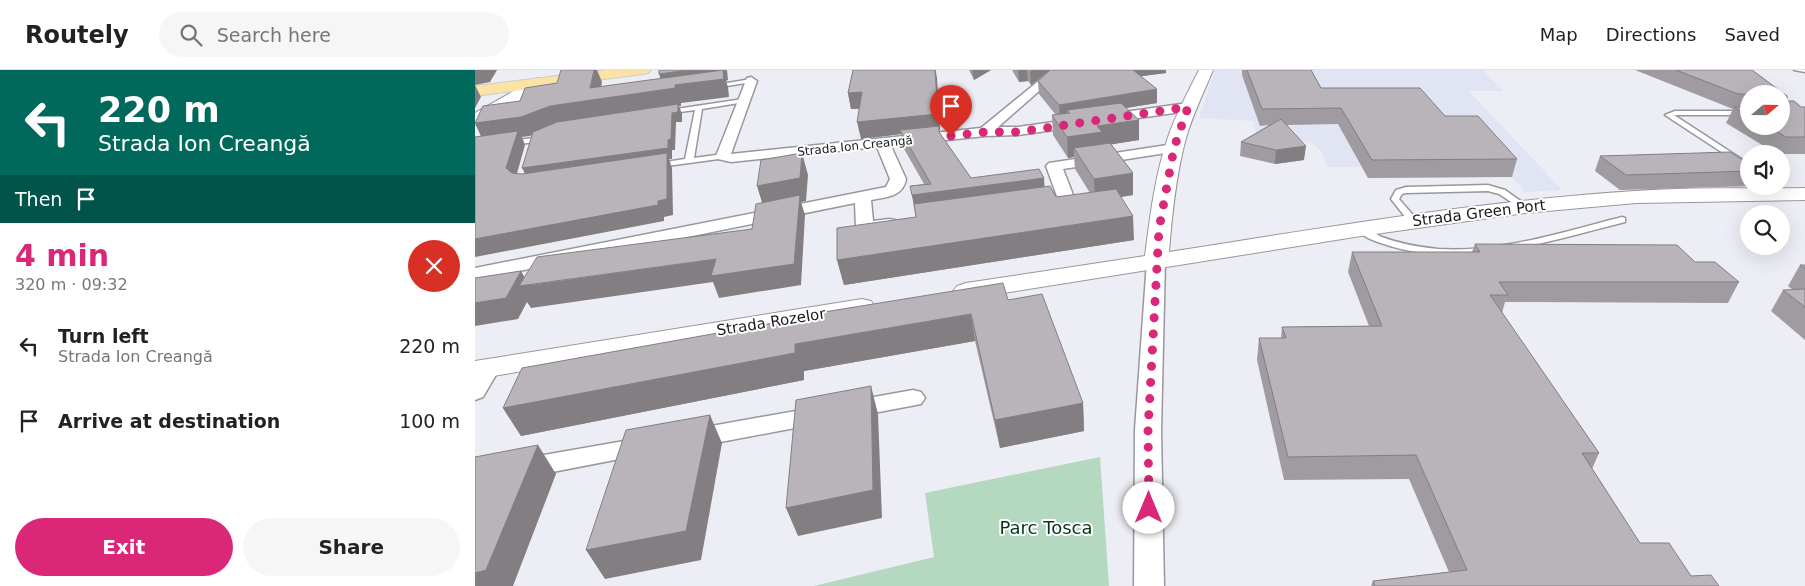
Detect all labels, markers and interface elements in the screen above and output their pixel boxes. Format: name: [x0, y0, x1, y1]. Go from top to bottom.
search box: [159, 12, 509, 57]
text: Routely: [25, 21, 129, 49]
icon: search: [177, 21, 205, 49]
text: Search here: [217, 24, 331, 46]
text: Map: [1540, 24, 1578, 45]
text: Directions: [1606, 24, 1696, 45]
text: Saved: [1724, 24, 1780, 45]
pin: [930, 85, 972, 136]
north arrow: [1740, 85, 1790, 135]
map controls: [1740, 85, 1790, 255]
icon: left: [15, 90, 80, 155]
text: 220 m: [98, 90, 220, 130]
icon: arrive: [937, 92, 965, 120]
text: Strada Ion Creangă: [98, 131, 311, 156]
street label: Strada Ion Creangă: [797, 133, 913, 159]
button: sound: [1740, 145, 1790, 195]
icon: arrive: [72, 185, 100, 213]
text: Then: [15, 188, 62, 210]
street label: Strada Green Port: [1411, 196, 1547, 230]
button: search: [1740, 205, 1790, 255]
text: 4 min: [15, 238, 109, 273]
button: close: [408, 240, 460, 292]
text: 320 m · 09:32: [15, 275, 128, 294]
street label: Strada Rozelor: [715, 304, 827, 339]
text: Turn left: [58, 325, 149, 347]
icon: left: [15, 332, 43, 360]
text: 220 m: [399, 335, 460, 357]
text: Strada Ion Creangă: [58, 347, 213, 366]
icon: arrive: [15, 407, 43, 435]
text: Arrive at destination: [58, 410, 280, 432]
text: 100 m: [399, 410, 460, 432]
position arrow: [1122, 481, 1174, 533]
park label: Parc Tosca: [1000, 517, 1092, 538]
button: Exit: [15, 518, 233, 576]
button: Share: [243, 518, 460, 576]

